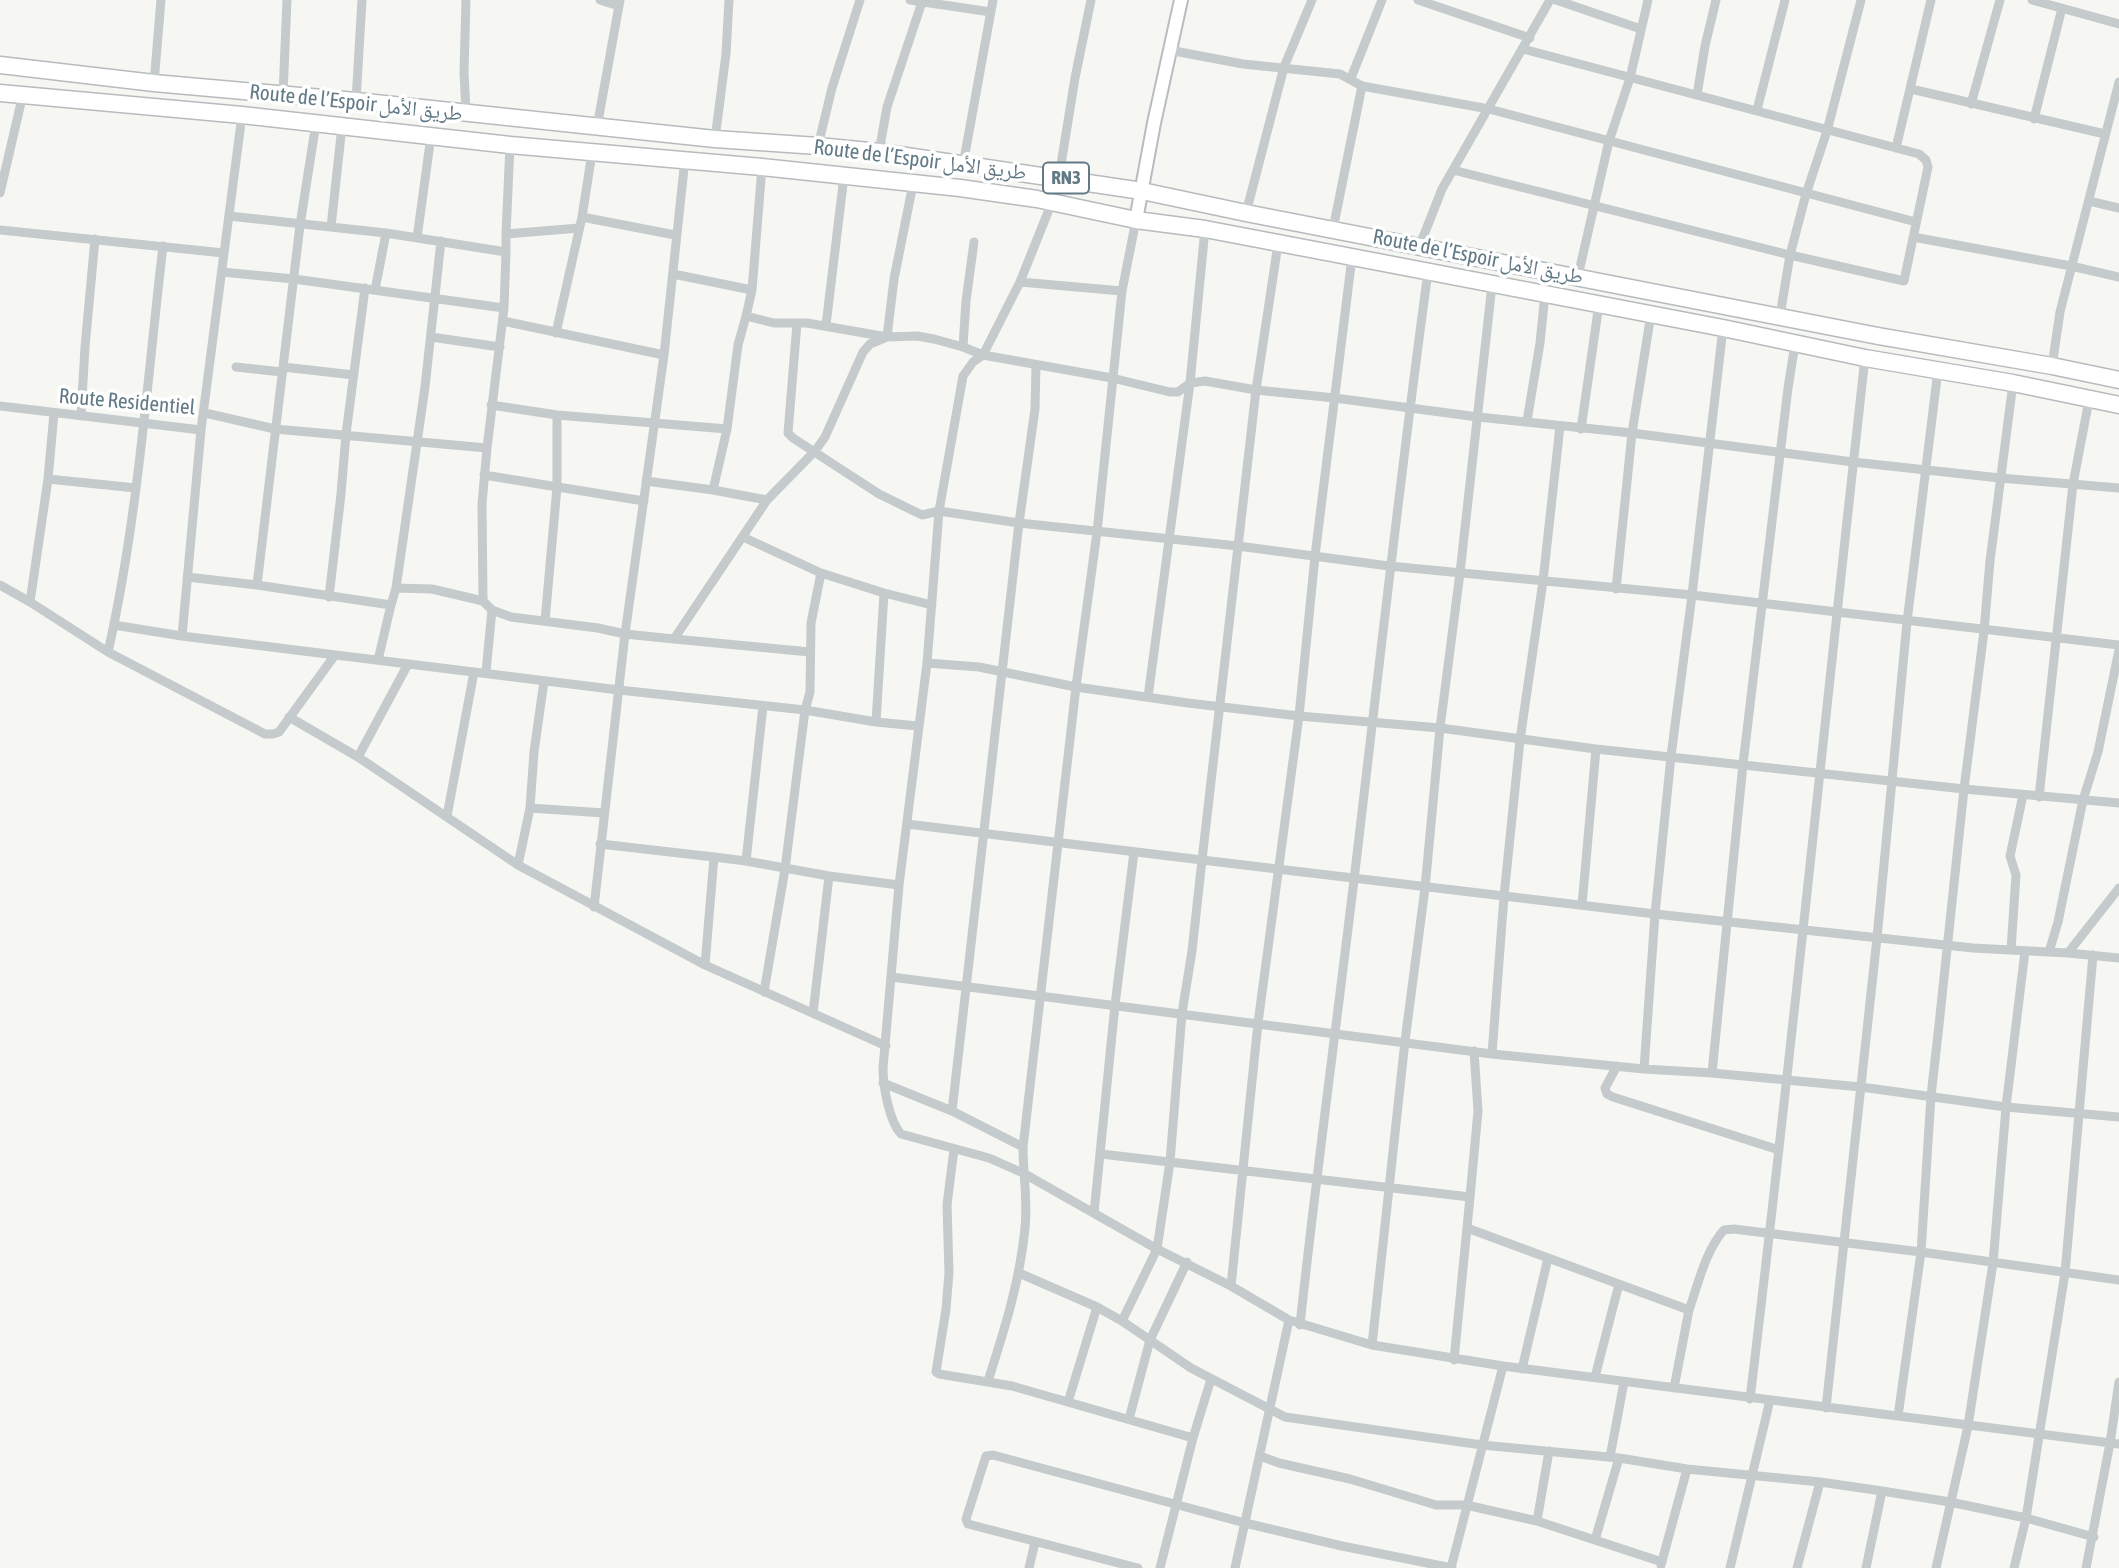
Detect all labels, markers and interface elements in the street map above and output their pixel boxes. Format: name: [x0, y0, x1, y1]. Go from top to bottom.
street label: Route de l’Espoir طريق الأمل: [248, 79, 464, 127]
street label: Route de l’Espoir طريق الأمل: [812, 134, 1028, 186]
road number: RN3: [1043, 162, 1089, 194]
street label: Route de l’Espoir طريق الأمل: [1371, 224, 1585, 290]
street label: Route Residentiel: [58, 383, 196, 421]

